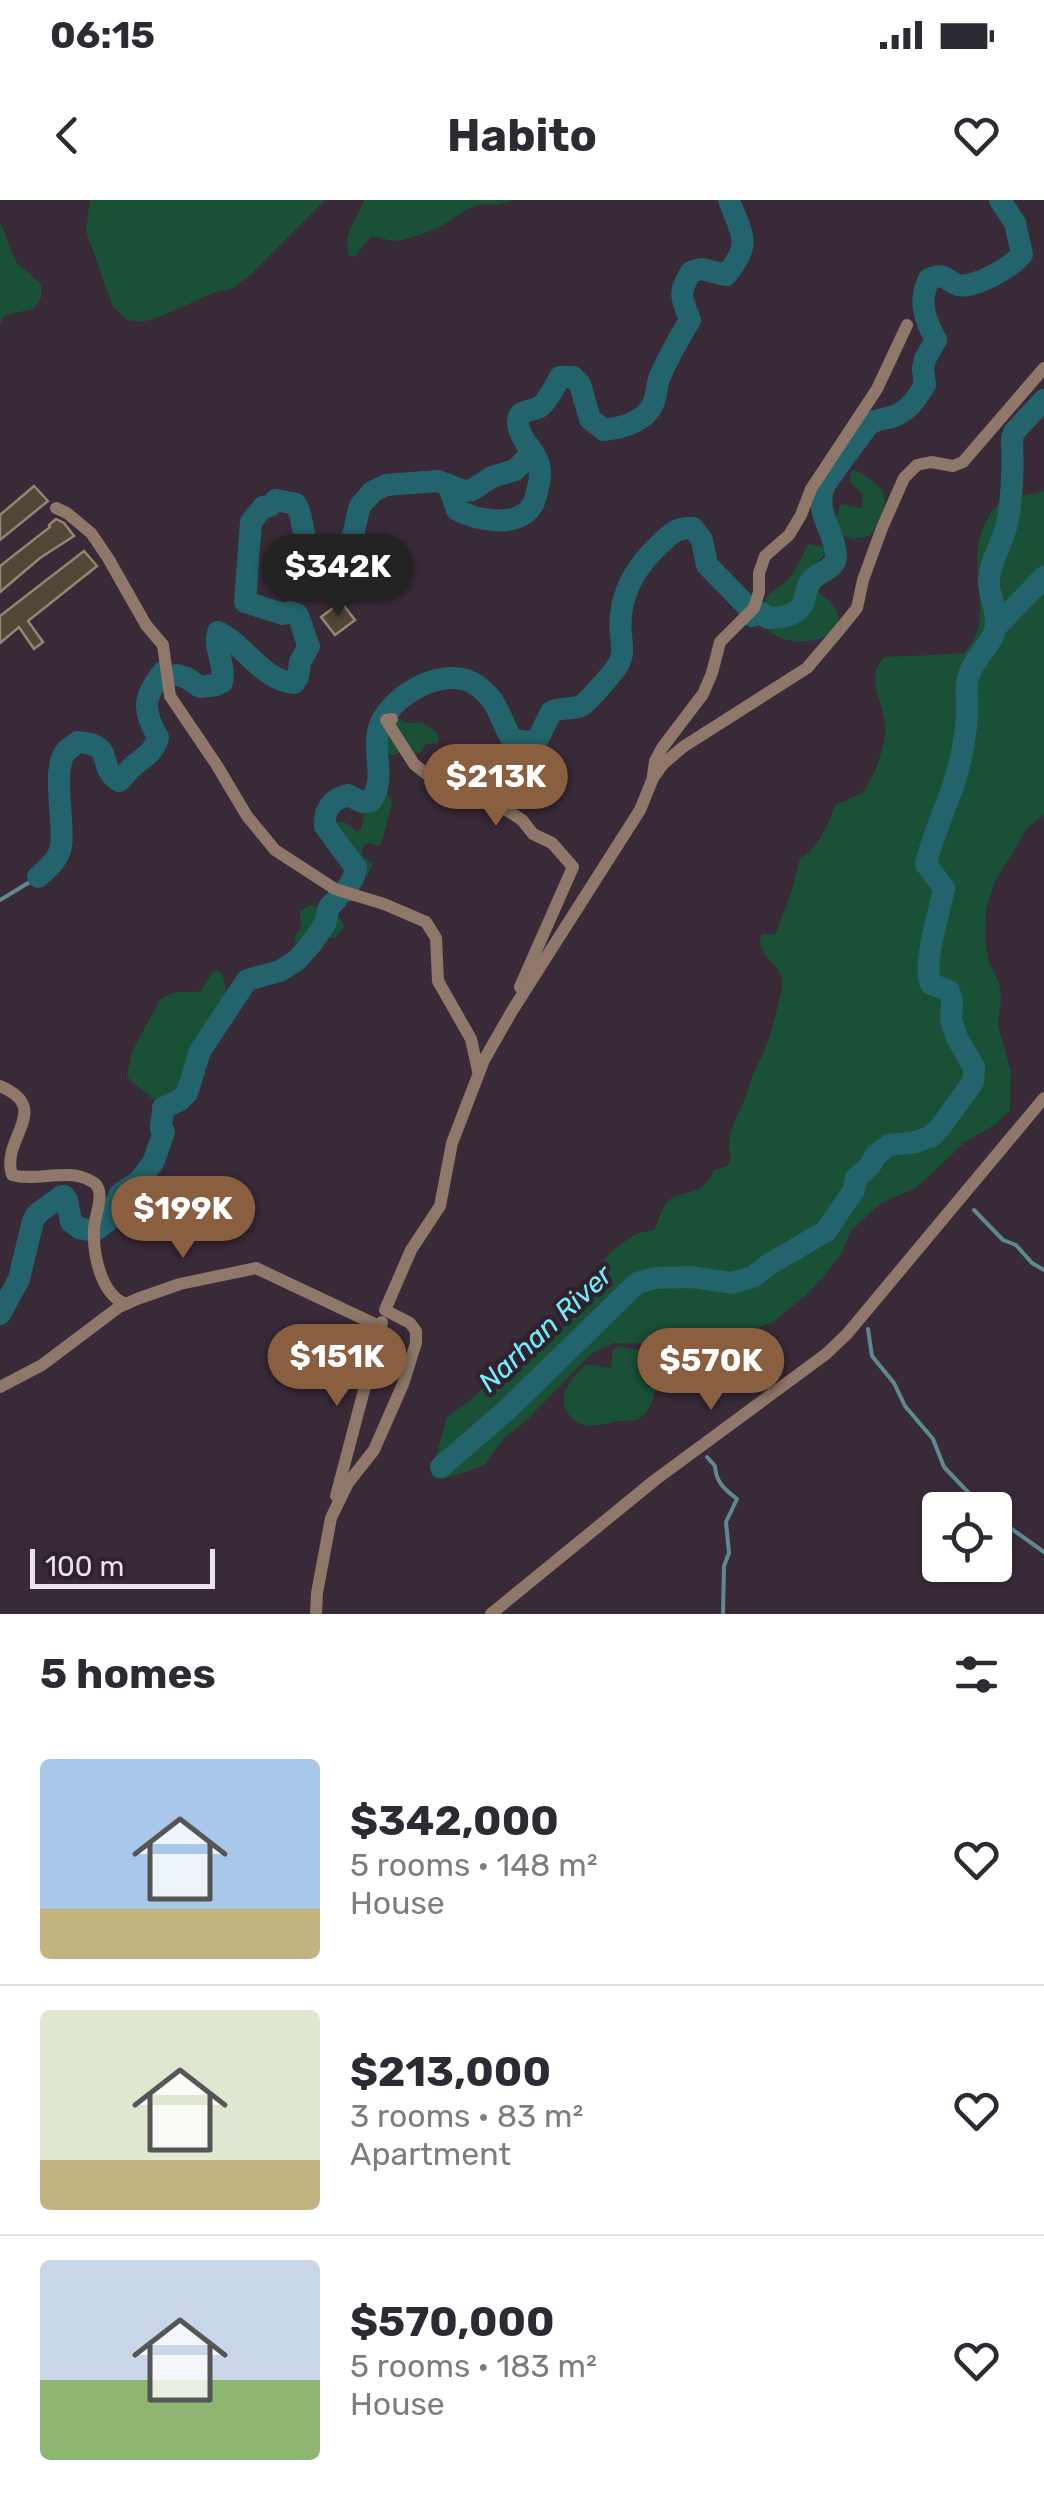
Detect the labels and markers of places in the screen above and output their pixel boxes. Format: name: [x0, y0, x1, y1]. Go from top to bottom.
pin: $342K: [268, 534, 408, 619]
pin: $213K: [426, 744, 566, 829]
pin: $199K: [113, 1176, 253, 1261]
pin: $151K: [267, 1324, 407, 1409]
pin: $570K: [641, 1328, 781, 1413]

